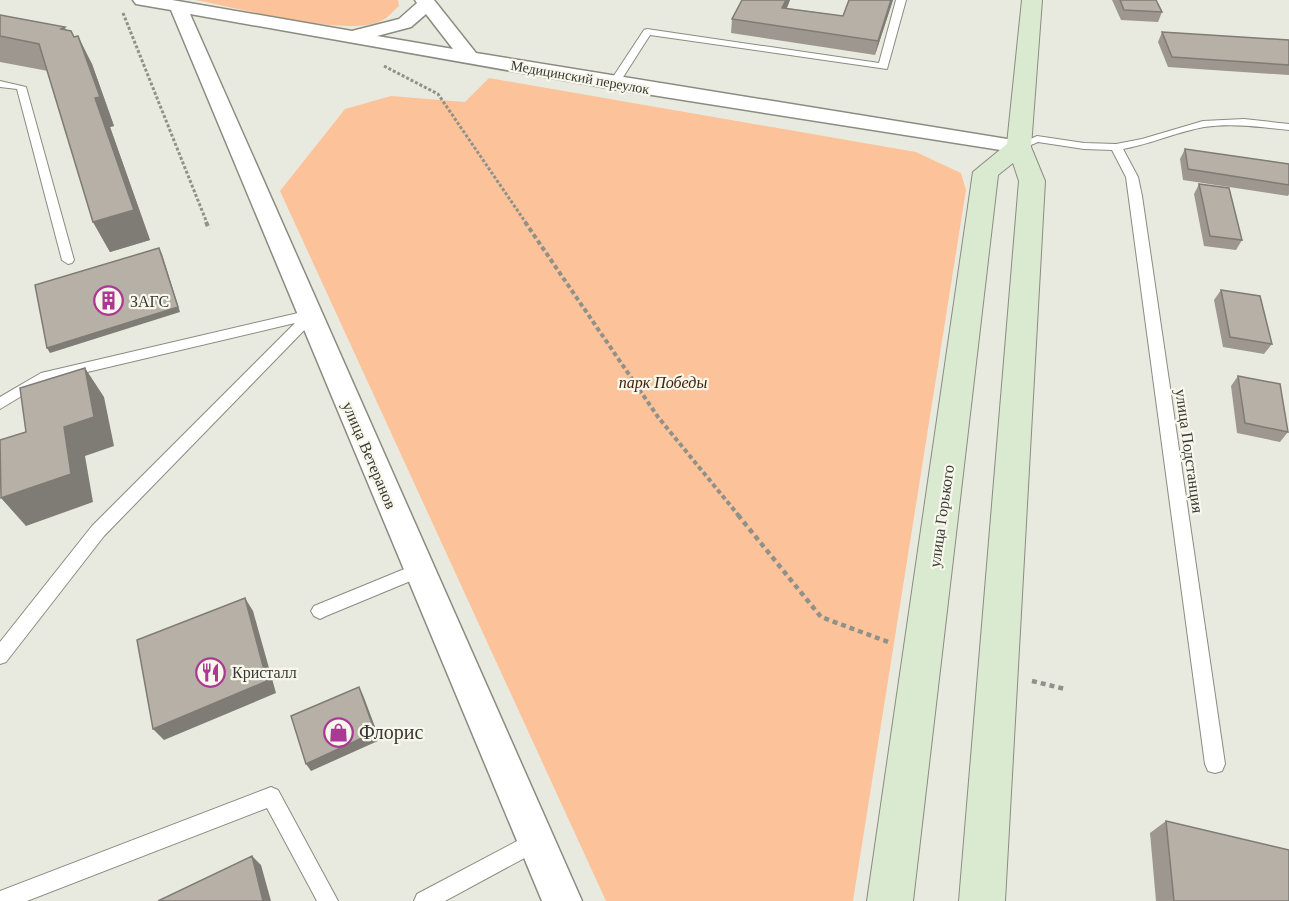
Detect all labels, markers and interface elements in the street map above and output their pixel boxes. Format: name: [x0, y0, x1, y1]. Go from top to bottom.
street label: Медицинский переулок: [509, 58, 651, 97]
building icon: ЗАГС: [93, 285, 125, 317]
place label: ЗАГС: [130, 293, 169, 310]
park label: парк Победы: [619, 374, 707, 392]
street label: улица Подстанция: [1171, 388, 1207, 515]
street label: улица Ветеранов: [338, 399, 400, 512]
street label: улица Горького: [926, 464, 958, 569]
restaurant icon: Кристалл: [195, 656, 227, 688]
place label: Кристалл: [232, 664, 297, 682]
shop icon: Флорис: [322, 716, 354, 748]
place label: Флорис: [359, 721, 423, 744]

